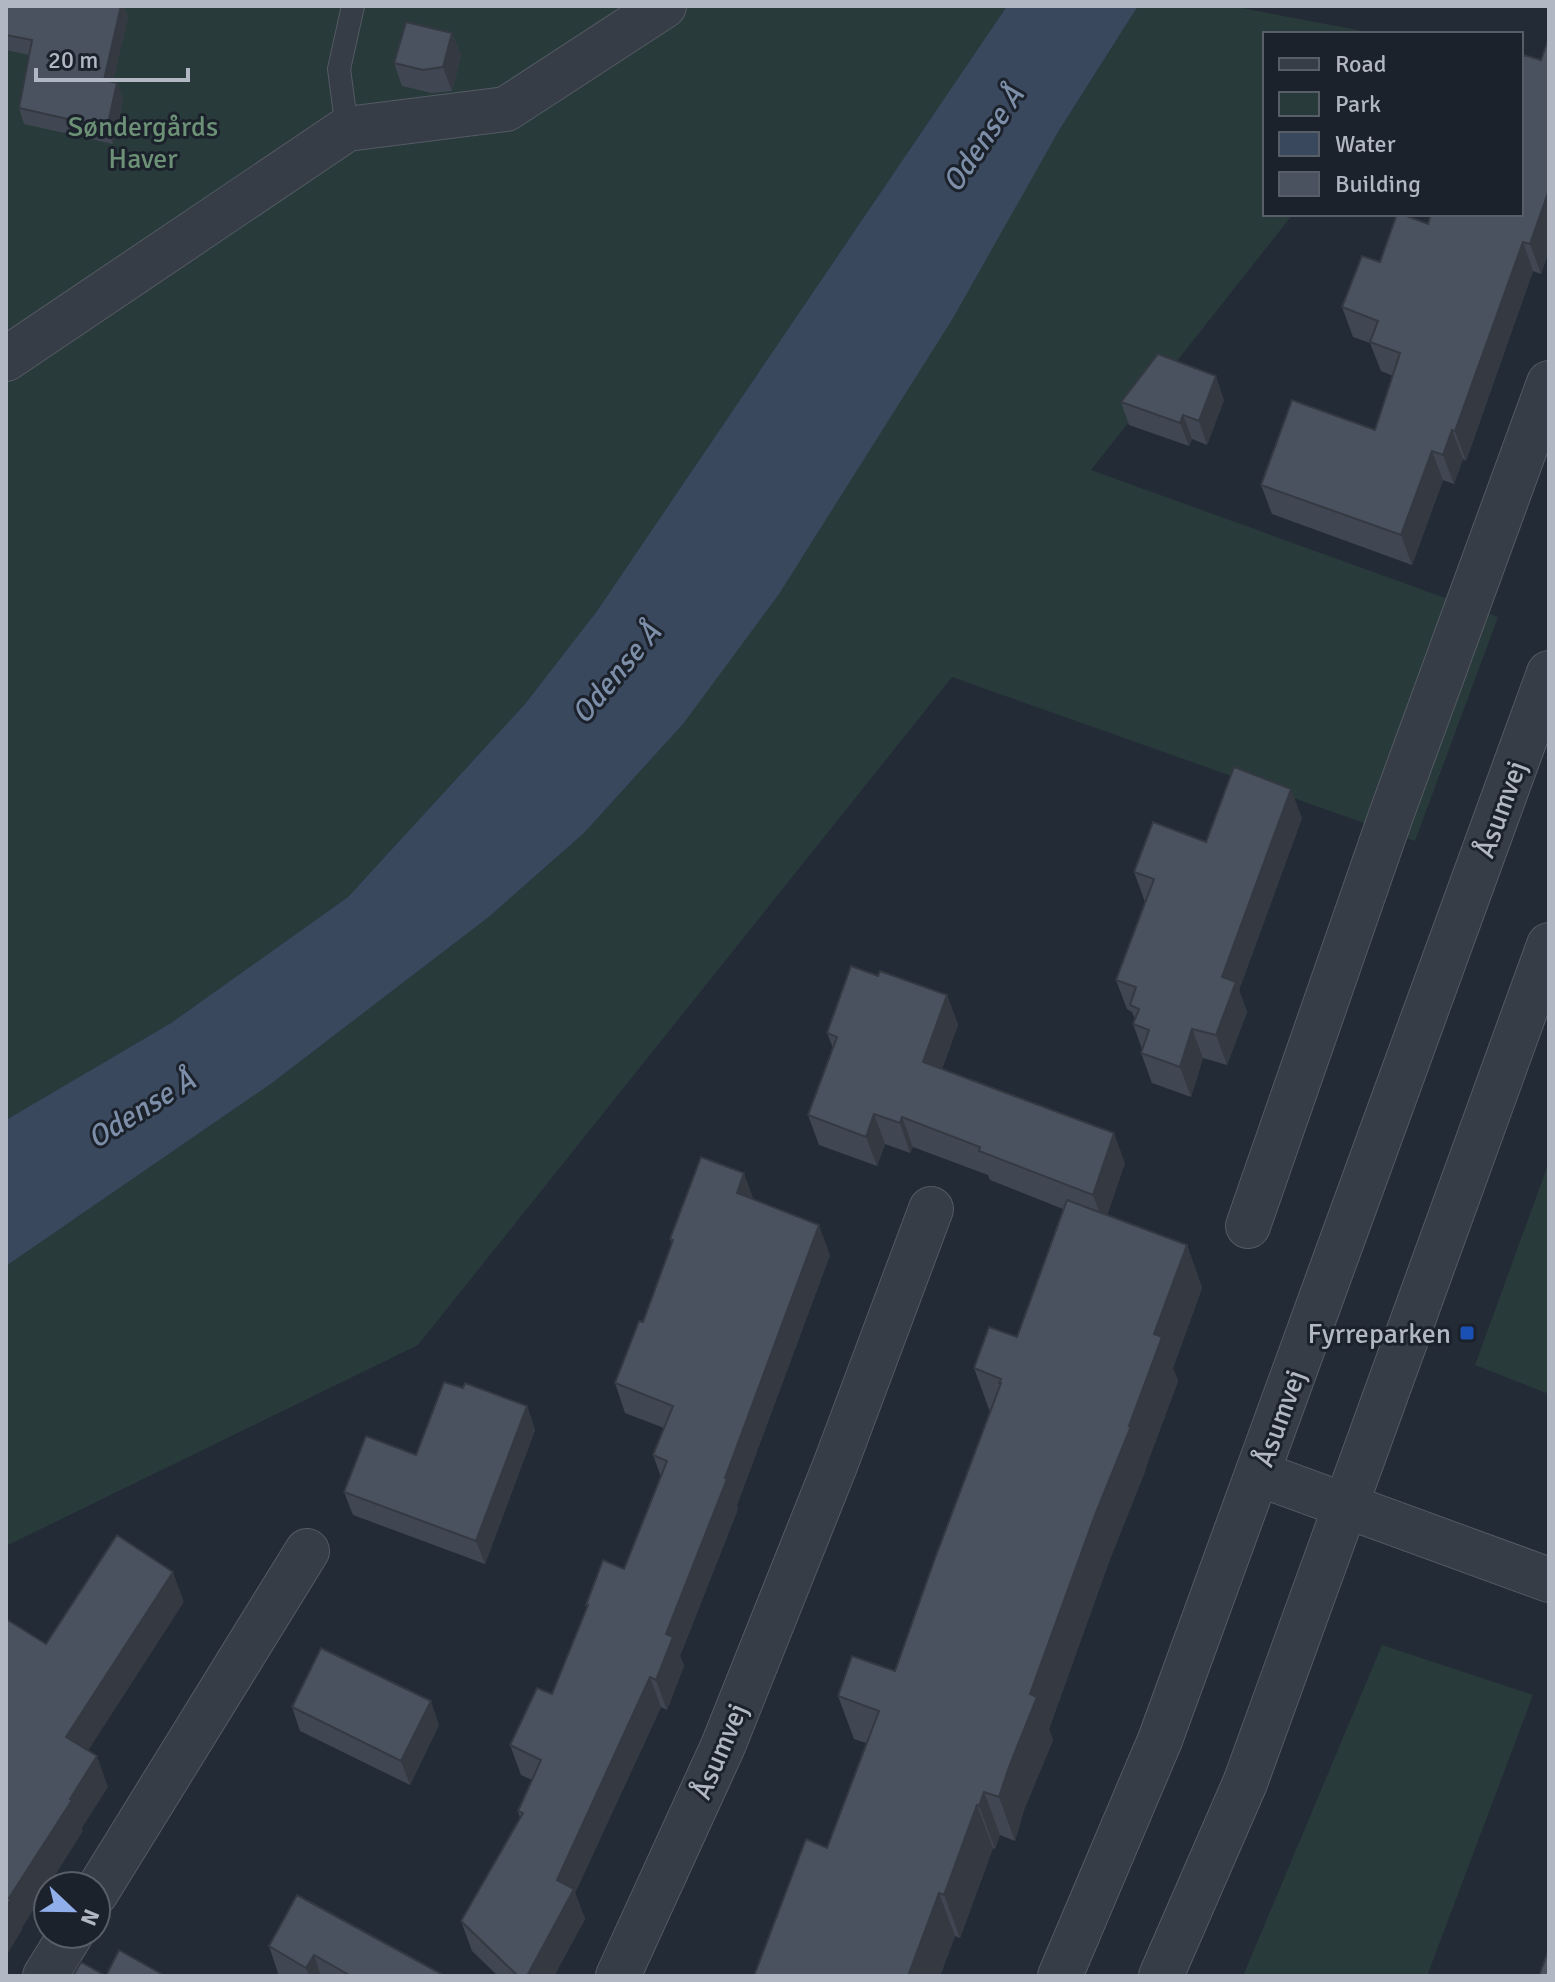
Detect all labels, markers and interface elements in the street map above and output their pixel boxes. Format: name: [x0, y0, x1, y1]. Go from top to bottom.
scale bar: [36, 32, 188, 82]
legend: [1263, 32, 1523, 216]
text: 20 m: [48, 45, 98, 75]
text: Road: [1335, 49, 1386, 79]
water label: Odense Å: [934, 78, 1033, 199]
text: Park: [1335, 89, 1381, 119]
park label: Søndergårds Haver: [68, 110, 218, 176]
text: Water: [1335, 129, 1396, 159]
text: Building: [1335, 169, 1421, 199]
water label: Odense Å: [564, 614, 670, 731]
street label: Åsumvej: [1468, 756, 1534, 863]
water label: Odense Å: [81, 1061, 203, 1157]
place label: Fyrreparken: [1308, 1317, 1451, 1351]
marker: Fyrreparken: [1458, 1324, 1476, 1342]
street label: Åsumvej: [1247, 1365, 1313, 1472]
street label: Åsumvej: [685, 1698, 755, 1804]
north arrow: [32, 1870, 112, 1950]
text: N: [75, 1905, 105, 1929]

